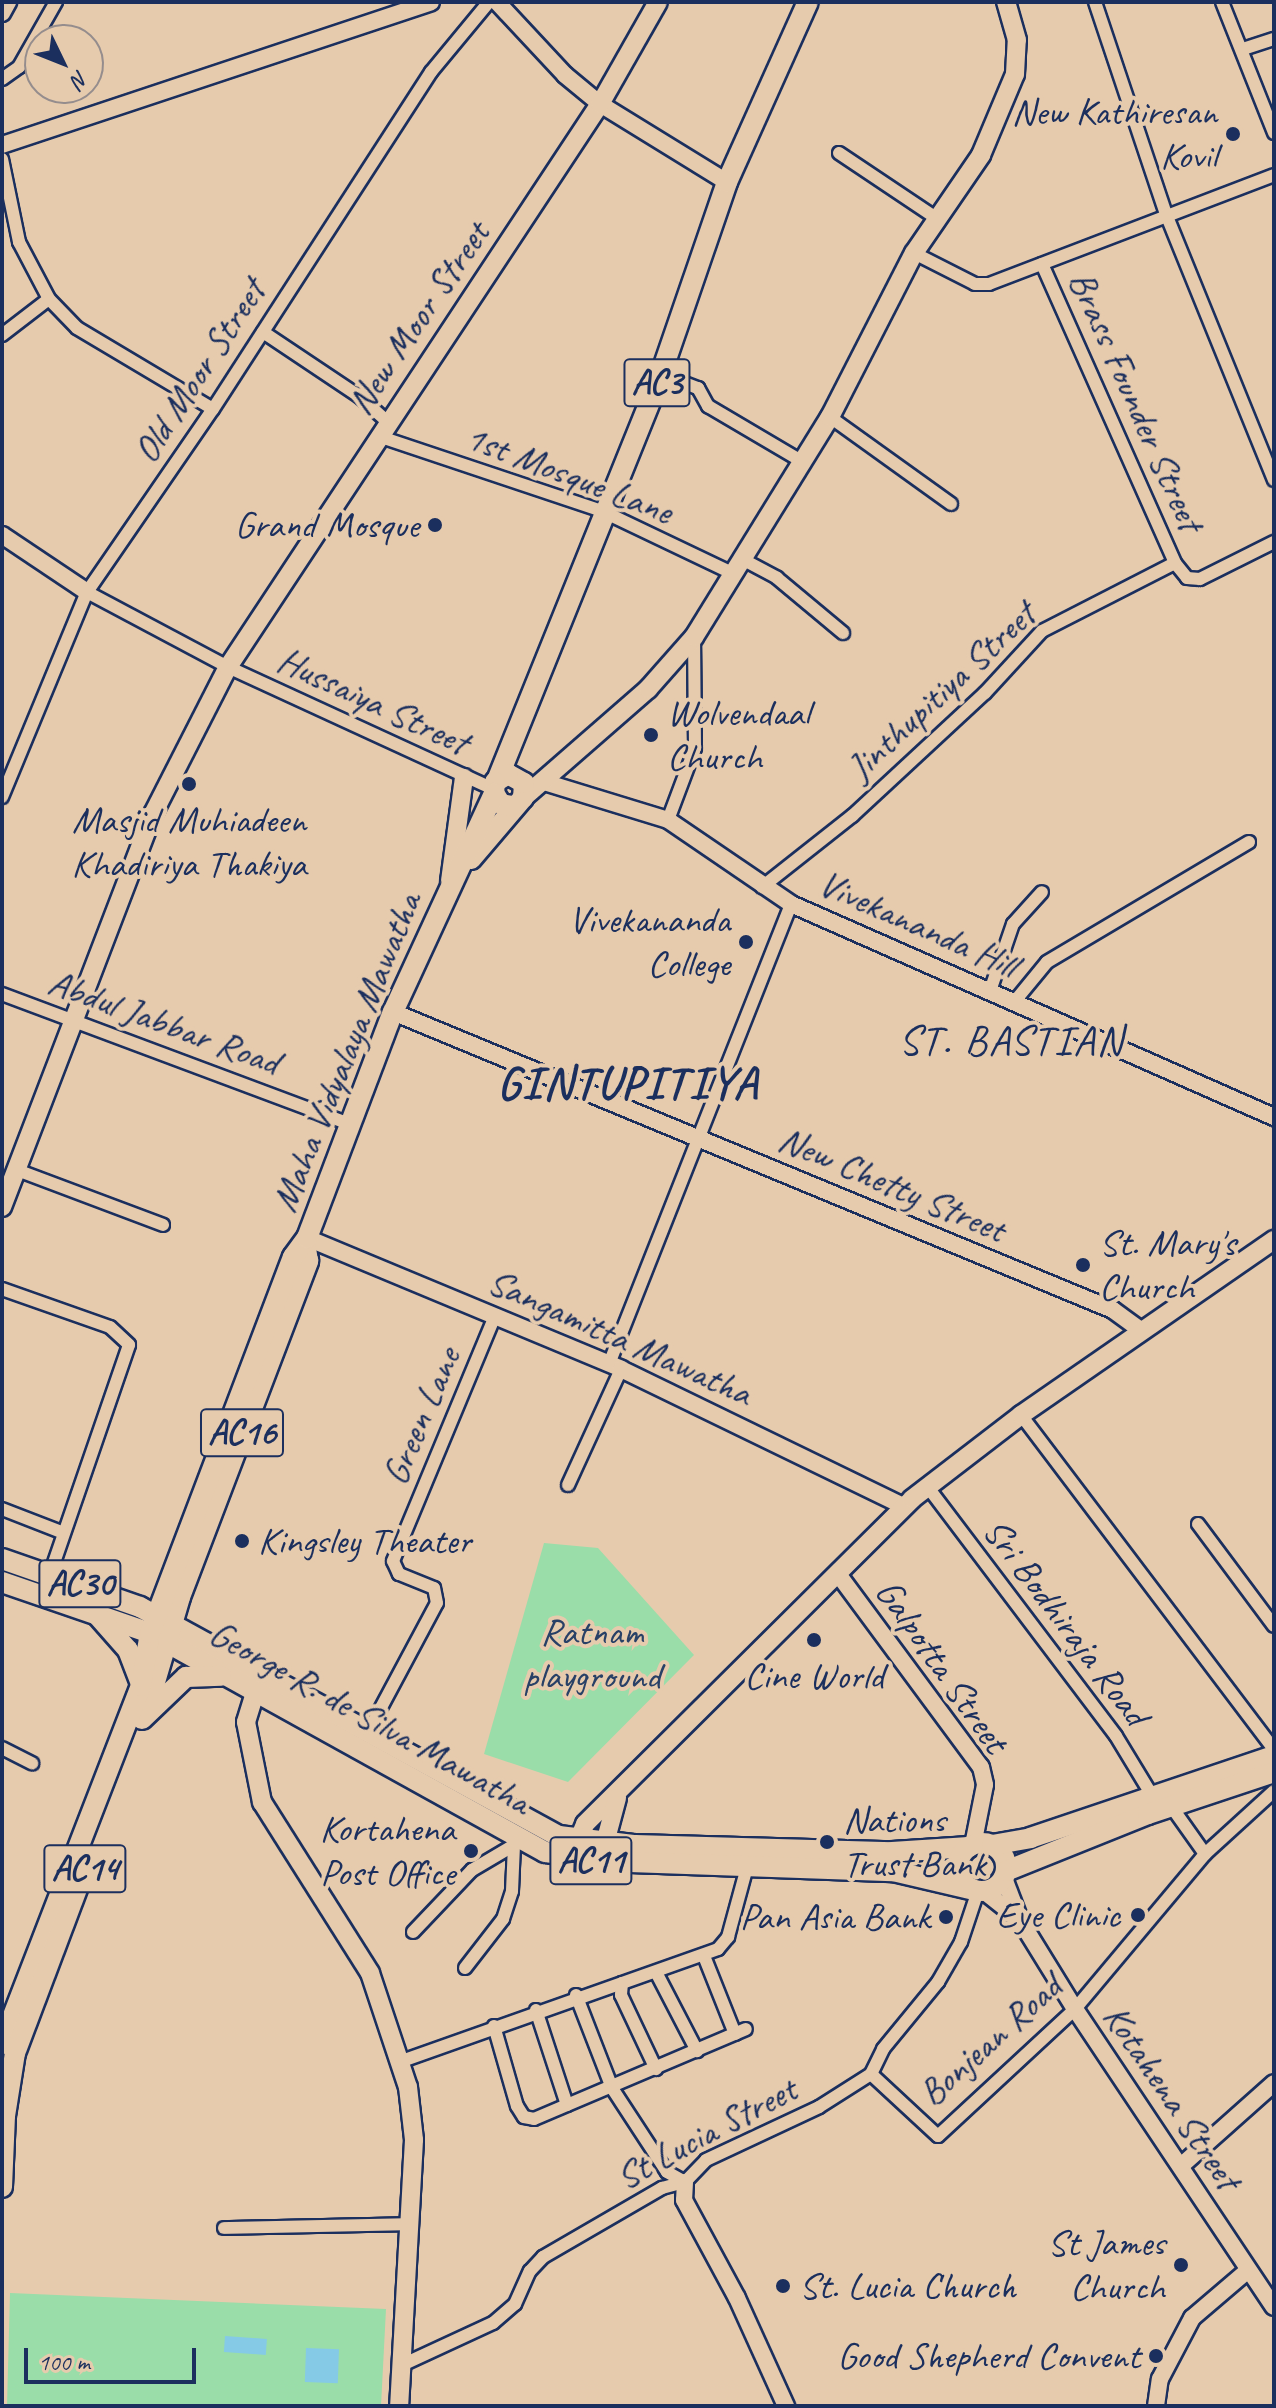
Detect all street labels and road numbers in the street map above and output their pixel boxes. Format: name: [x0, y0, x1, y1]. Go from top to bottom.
street label: New Moor Street: [336, 212, 500, 424]
street label: Brass Founder Street: [1058, 264, 1214, 538]
street label: Old Moor Street: [123, 271, 275, 471]
road number: AC3: [623, 351, 691, 415]
street label: 1st Mosque Lane: [459, 414, 679, 534]
street label: Jinthupitiya Street: [837, 592, 1045, 790]
street label: Hussaiya Street: [270, 637, 476, 765]
street label: Vivekananda Hill: [812, 860, 1024, 988]
street label: Maha Vidyalaya Mawatha: [261, 886, 431, 1218]
street label: Abdul Jabbar Road: [42, 959, 286, 1085]
street label: New Chetty Street: [772, 1116, 1012, 1252]
street label: Sangamitta Mawatha: [481, 1258, 759, 1416]
street label: Green Lane: [372, 1340, 470, 1492]
road number: AC16: [198, 1401, 286, 1465]
street label: Sri Bodhiraja Road: [973, 1510, 1159, 1734]
road number: AC30: [38, 1552, 122, 1616]
street label: Galpotta Street: [865, 1570, 1019, 1762]
street label: George R. de Silva Mawatha: [201, 1610, 539, 1824]
road number: AC11: [549, 1829, 633, 1893]
road number: AC14: [43, 1837, 127, 1901]
street label: Bonjean Road: [909, 1964, 1071, 2116]
street label: Kotahena Street: [1093, 1996, 1251, 2198]
street label: St Lucia Street: [608, 2066, 804, 2200]

